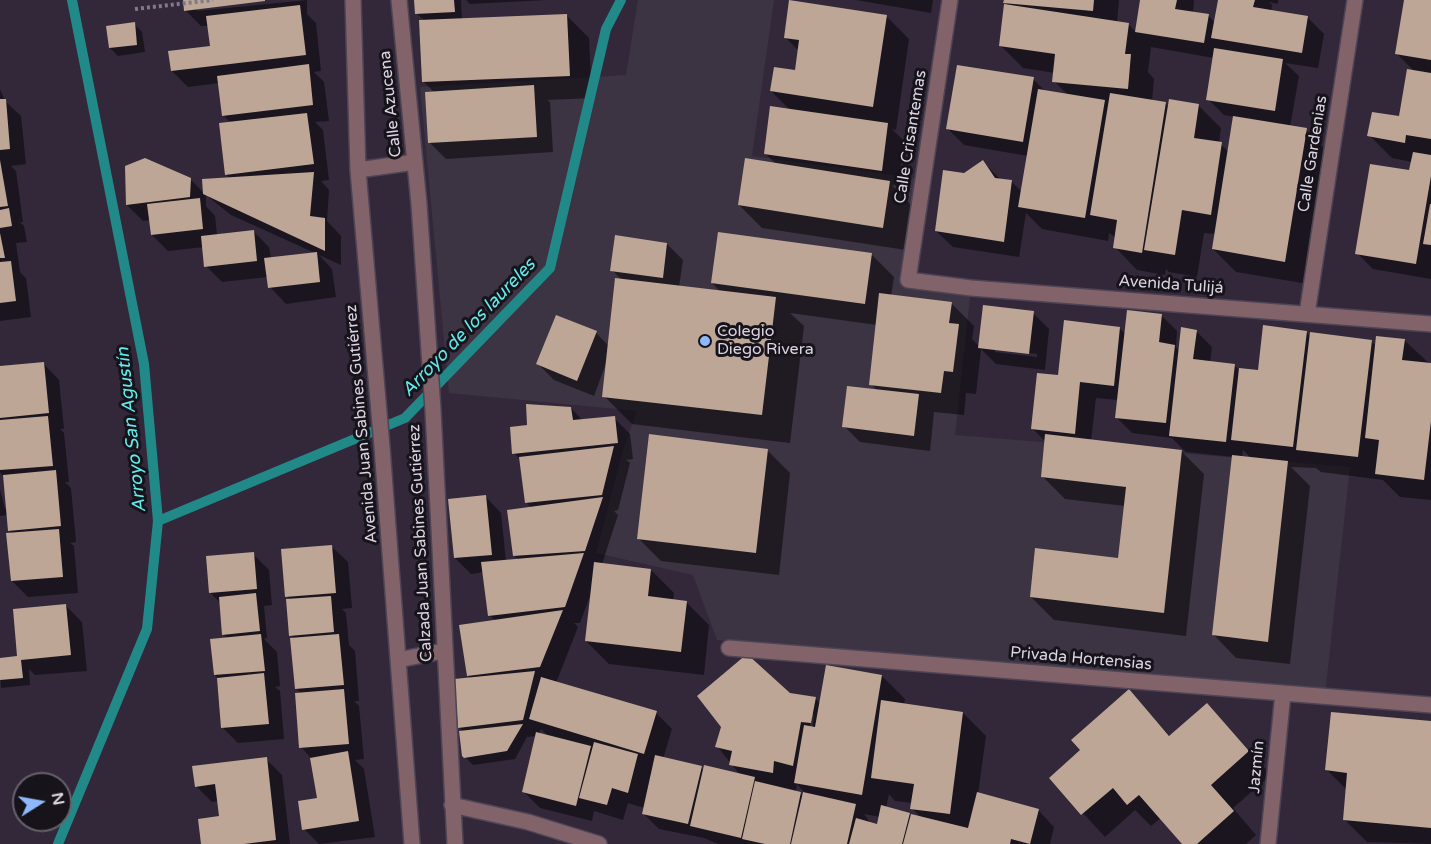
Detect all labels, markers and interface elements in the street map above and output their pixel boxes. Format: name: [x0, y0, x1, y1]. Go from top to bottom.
street label: Calle Azucena: [376, 50, 406, 158]
street label: Calle Crisantemas: [891, 69, 931, 205]
street label: Calle Gardenias: [1294, 94, 1332, 214]
water label: Arroyo de los laureles: [398, 255, 540, 401]
street label: Avenida Tulijá: [1118, 272, 1224, 298]
street label: Avenida Juan Sabines Gutiérrez: [342, 304, 382, 544]
place label: Colegio Diego Rivera: [717, 322, 814, 360]
marker: Colegio Diego Rivera: [698, 334, 712, 348]
water label: Arroyo San Agustín: [113, 346, 151, 514]
street label: Calzada Juan Sabines Gutiérrez: [405, 424, 437, 662]
street label: Privada Hortensias: [1009, 643, 1153, 675]
street label: Jazmín: [1245, 740, 1269, 794]
north arrow: [12, 772, 72, 832]
text: N: [47, 791, 69, 807]

